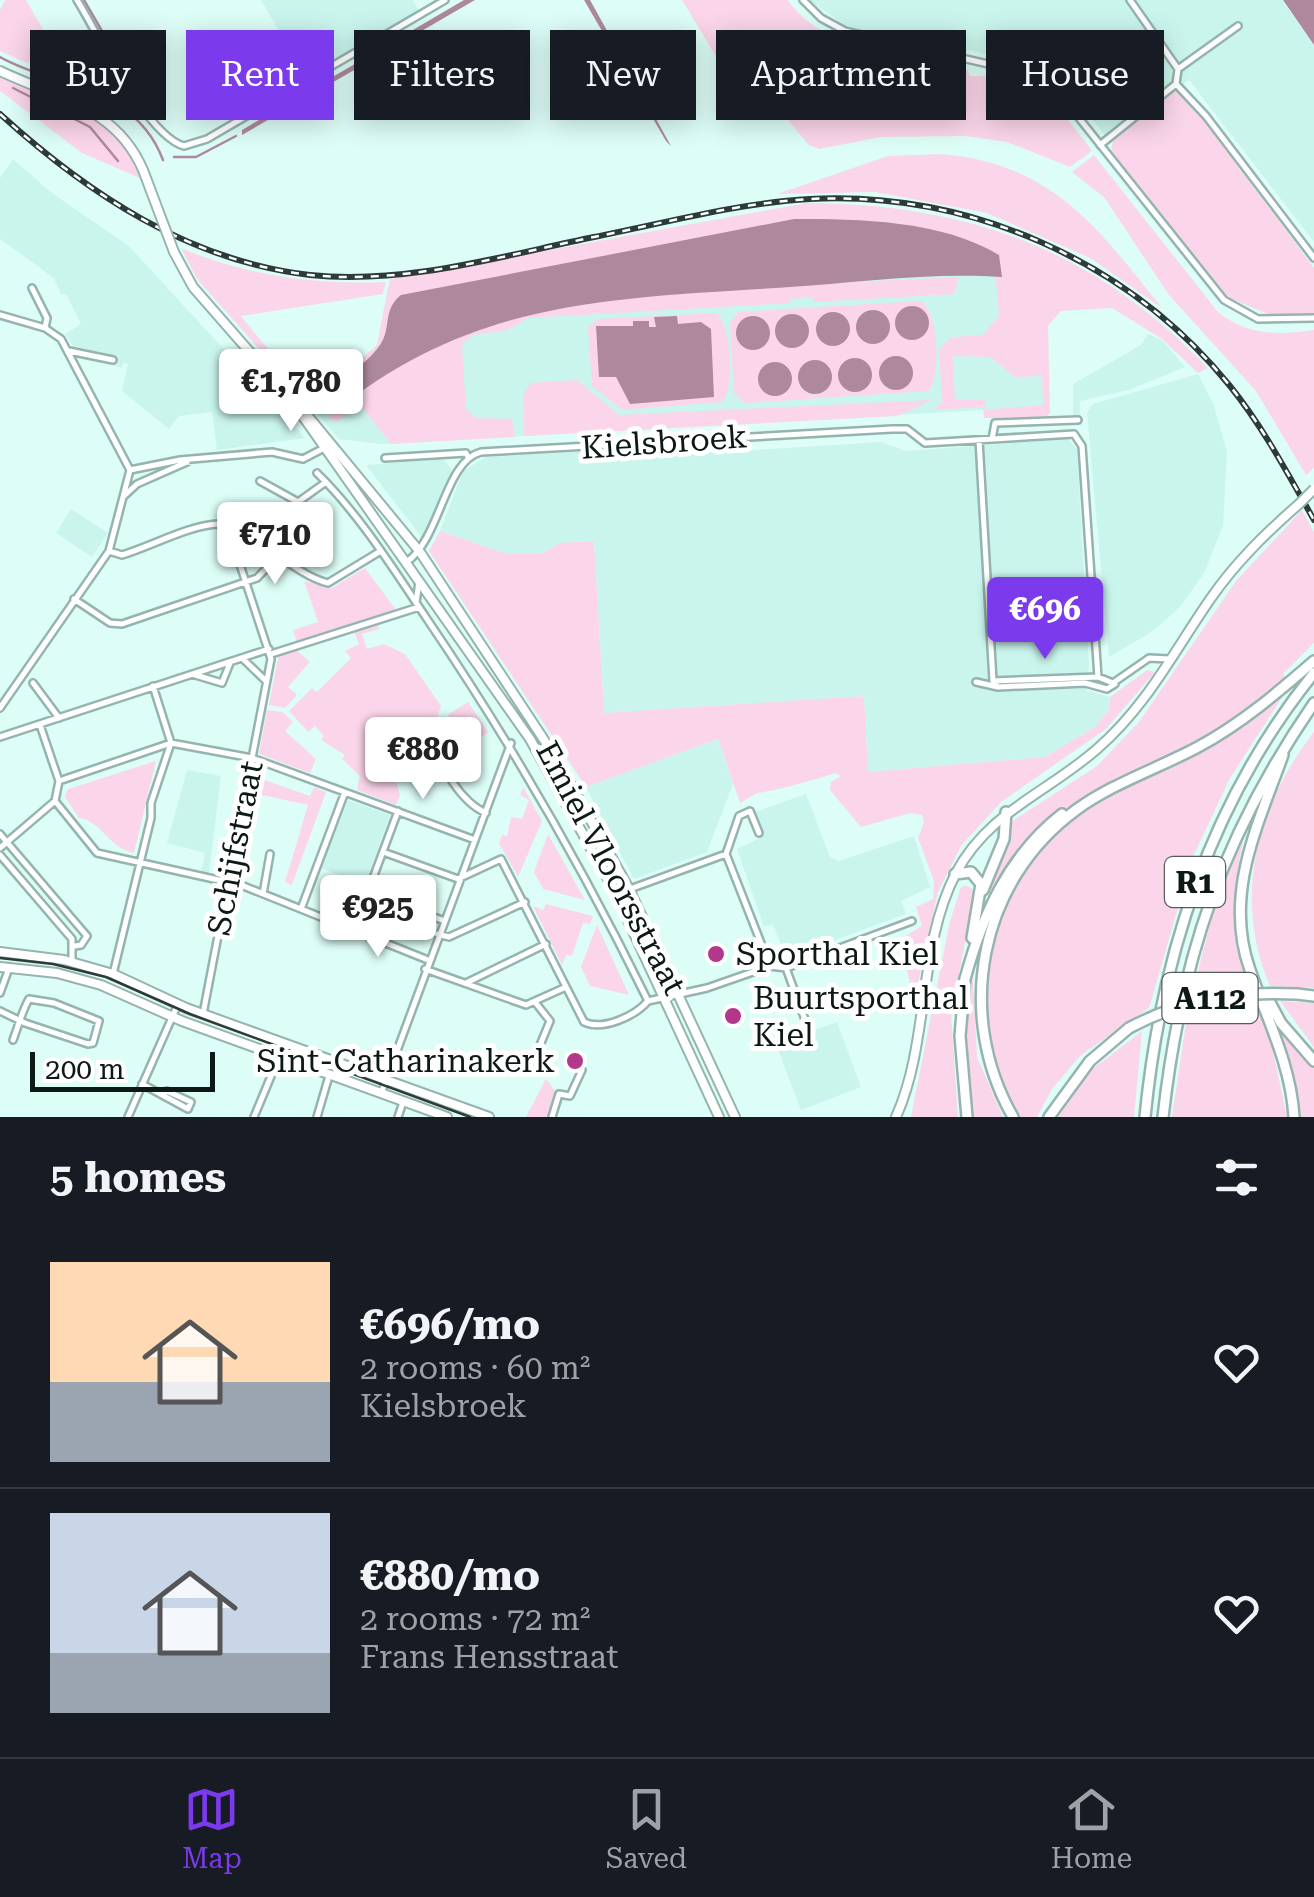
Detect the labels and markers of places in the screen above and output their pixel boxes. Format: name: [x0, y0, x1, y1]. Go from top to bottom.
pin: €1,780: [210, 349, 372, 434]
pin: €710: [216, 502, 334, 587]
pin: €696: [986, 577, 1104, 662]
pin: €880: [364, 717, 482, 802]
pin: €925: [319, 875, 437, 960]
place label: Sporthal Kiel: [736, 935, 939, 973]
marker: Sporthal Kiel: [705, 943, 727, 965]
place label: Buurtsporthal Kiel: [753, 979, 969, 1054]
marker: Buurtsporthal Kiel: [722, 1005, 744, 1027]
place label: Sint-Catharinakerk: [257, 1042, 555, 1080]
marker: Sint-Catharinakerk: [564, 1050, 586, 1072]

